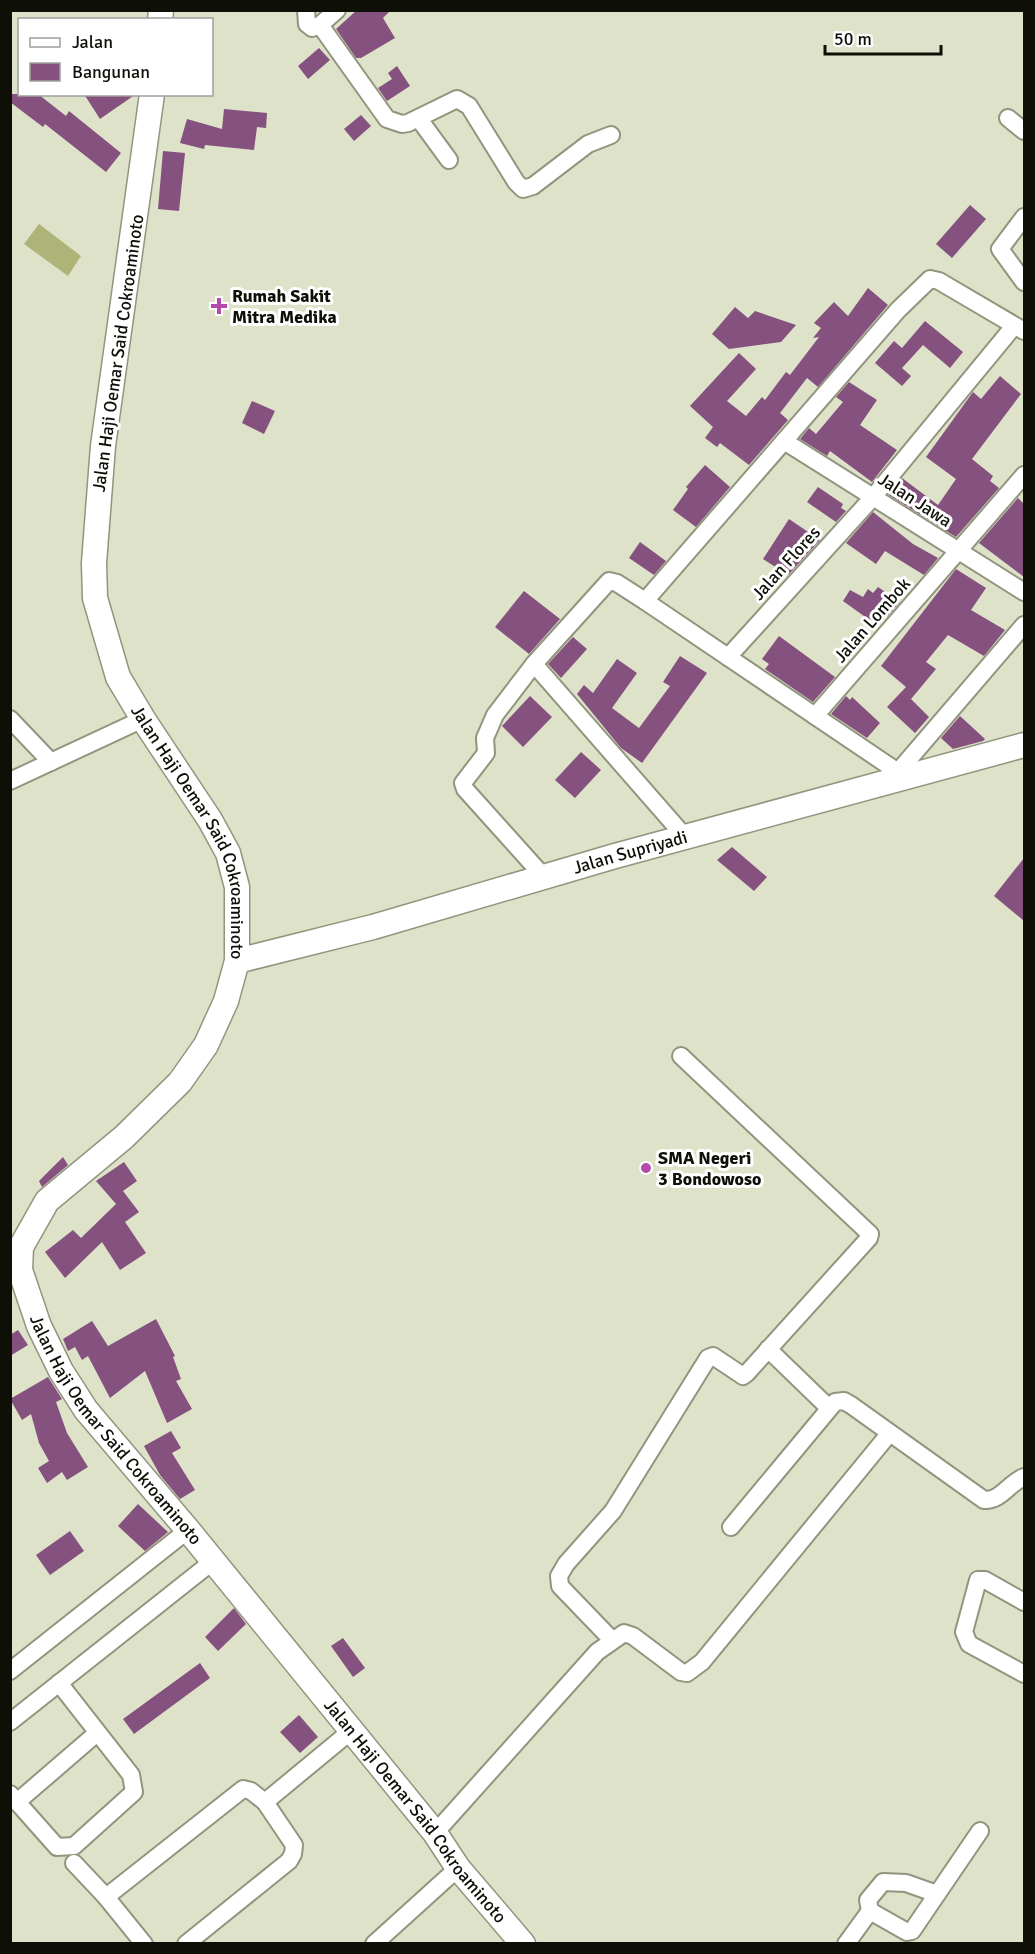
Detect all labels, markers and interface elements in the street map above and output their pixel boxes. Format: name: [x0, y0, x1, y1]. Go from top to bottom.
legend: [18, 18, 213, 96]
scale bar: [825, 18, 940, 56]
text: 50 m: [834, 28, 872, 50]
text: Jalan: [72, 31, 113, 53]
text: Bangunan: [72, 61, 150, 83]
street label: Jalan Haji Oemar Said Cokroaminoto: [88, 213, 148, 493]
place label: Rumah Sakit Mitra Medika: [232, 285, 337, 328]
marker: Rumah Sakit Mitra Medika: [210, 297, 228, 315]
street label: Jalan Jawa: [874, 468, 956, 532]
street label: Jalan Flores: [747, 521, 825, 605]
street label: Jalan Lombok: [829, 573, 915, 667]
street label: Jalan Haji Oemar Said Cokroaminoto: [126, 701, 248, 959]
street label: Jalan Supriyadi: [570, 826, 690, 879]
place label: SMA Negeri 3 Bondowoso: [658, 1147, 761, 1190]
marker: SMA Negeri 3 Bondowoso: [639, 1161, 653, 1175]
street label: Jalan Haji Oemar Said Cokroaminoto: [25, 1312, 207, 1549]
street label: Jalan Haji Oemar Said Cokroaminoto: [319, 1695, 511, 1928]

